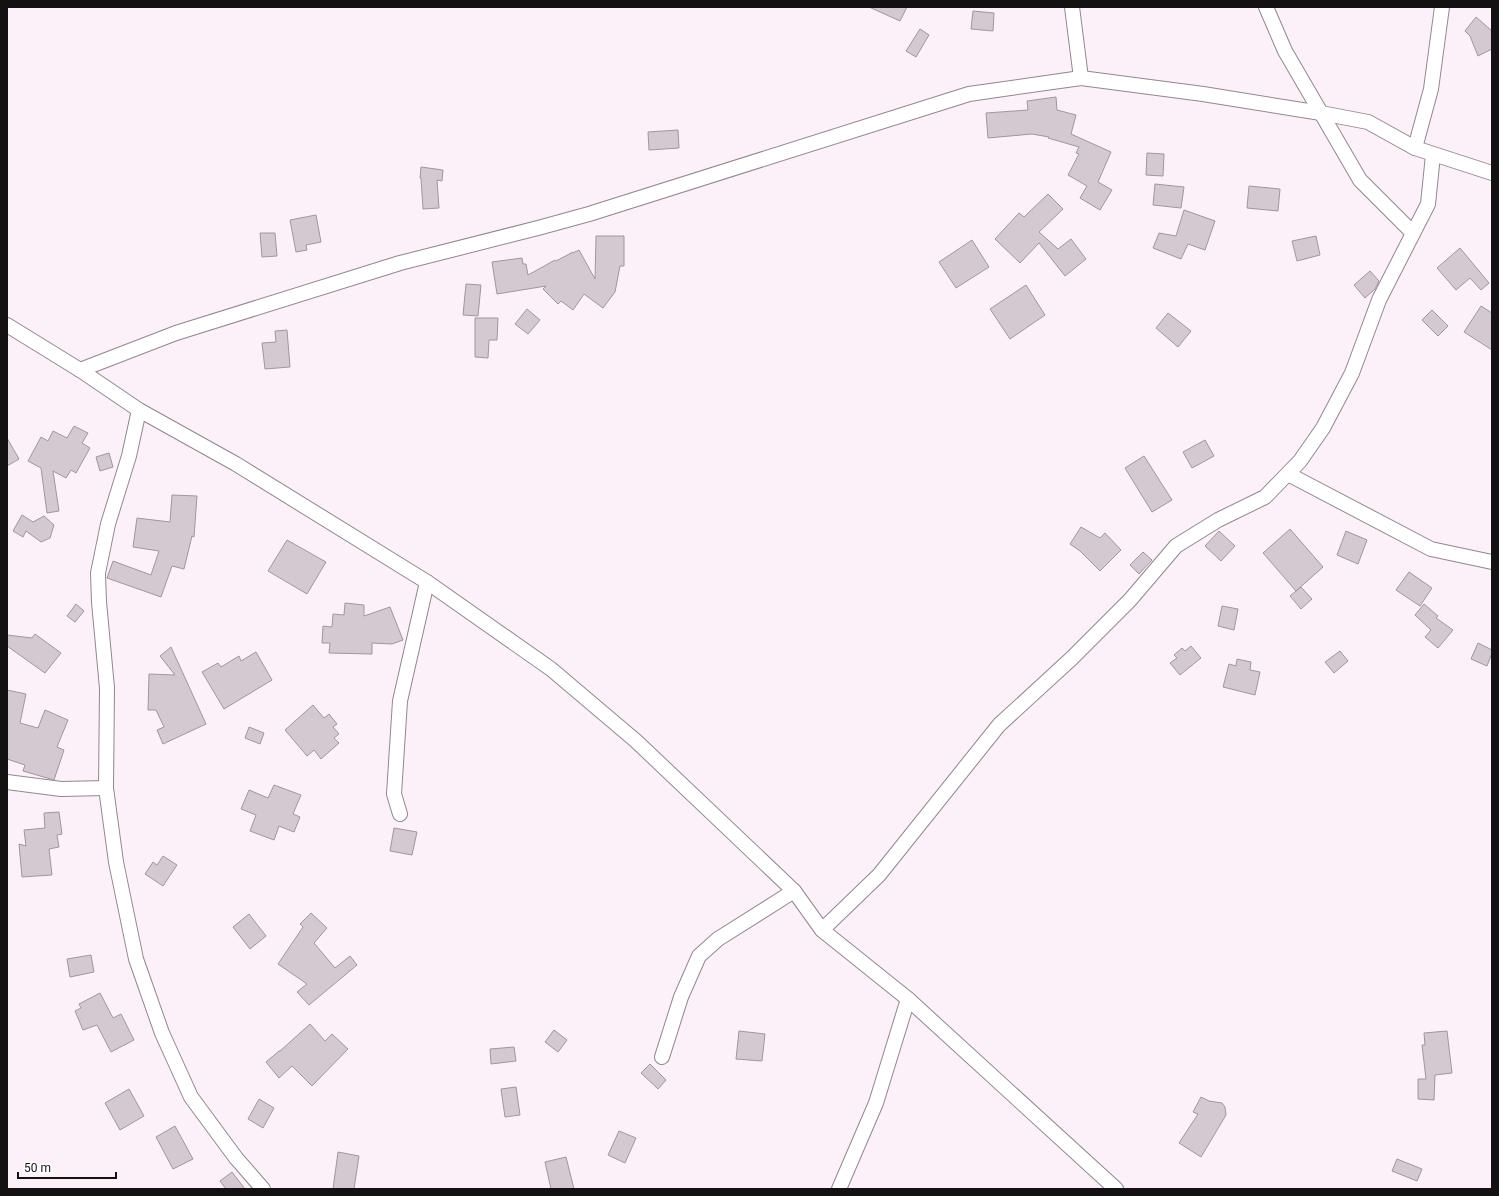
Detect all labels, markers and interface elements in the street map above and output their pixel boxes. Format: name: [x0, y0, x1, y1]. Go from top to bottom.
scale bar: [18, 1154, 116, 1180]
text: 50 m: [24, 1161, 51, 1175]

